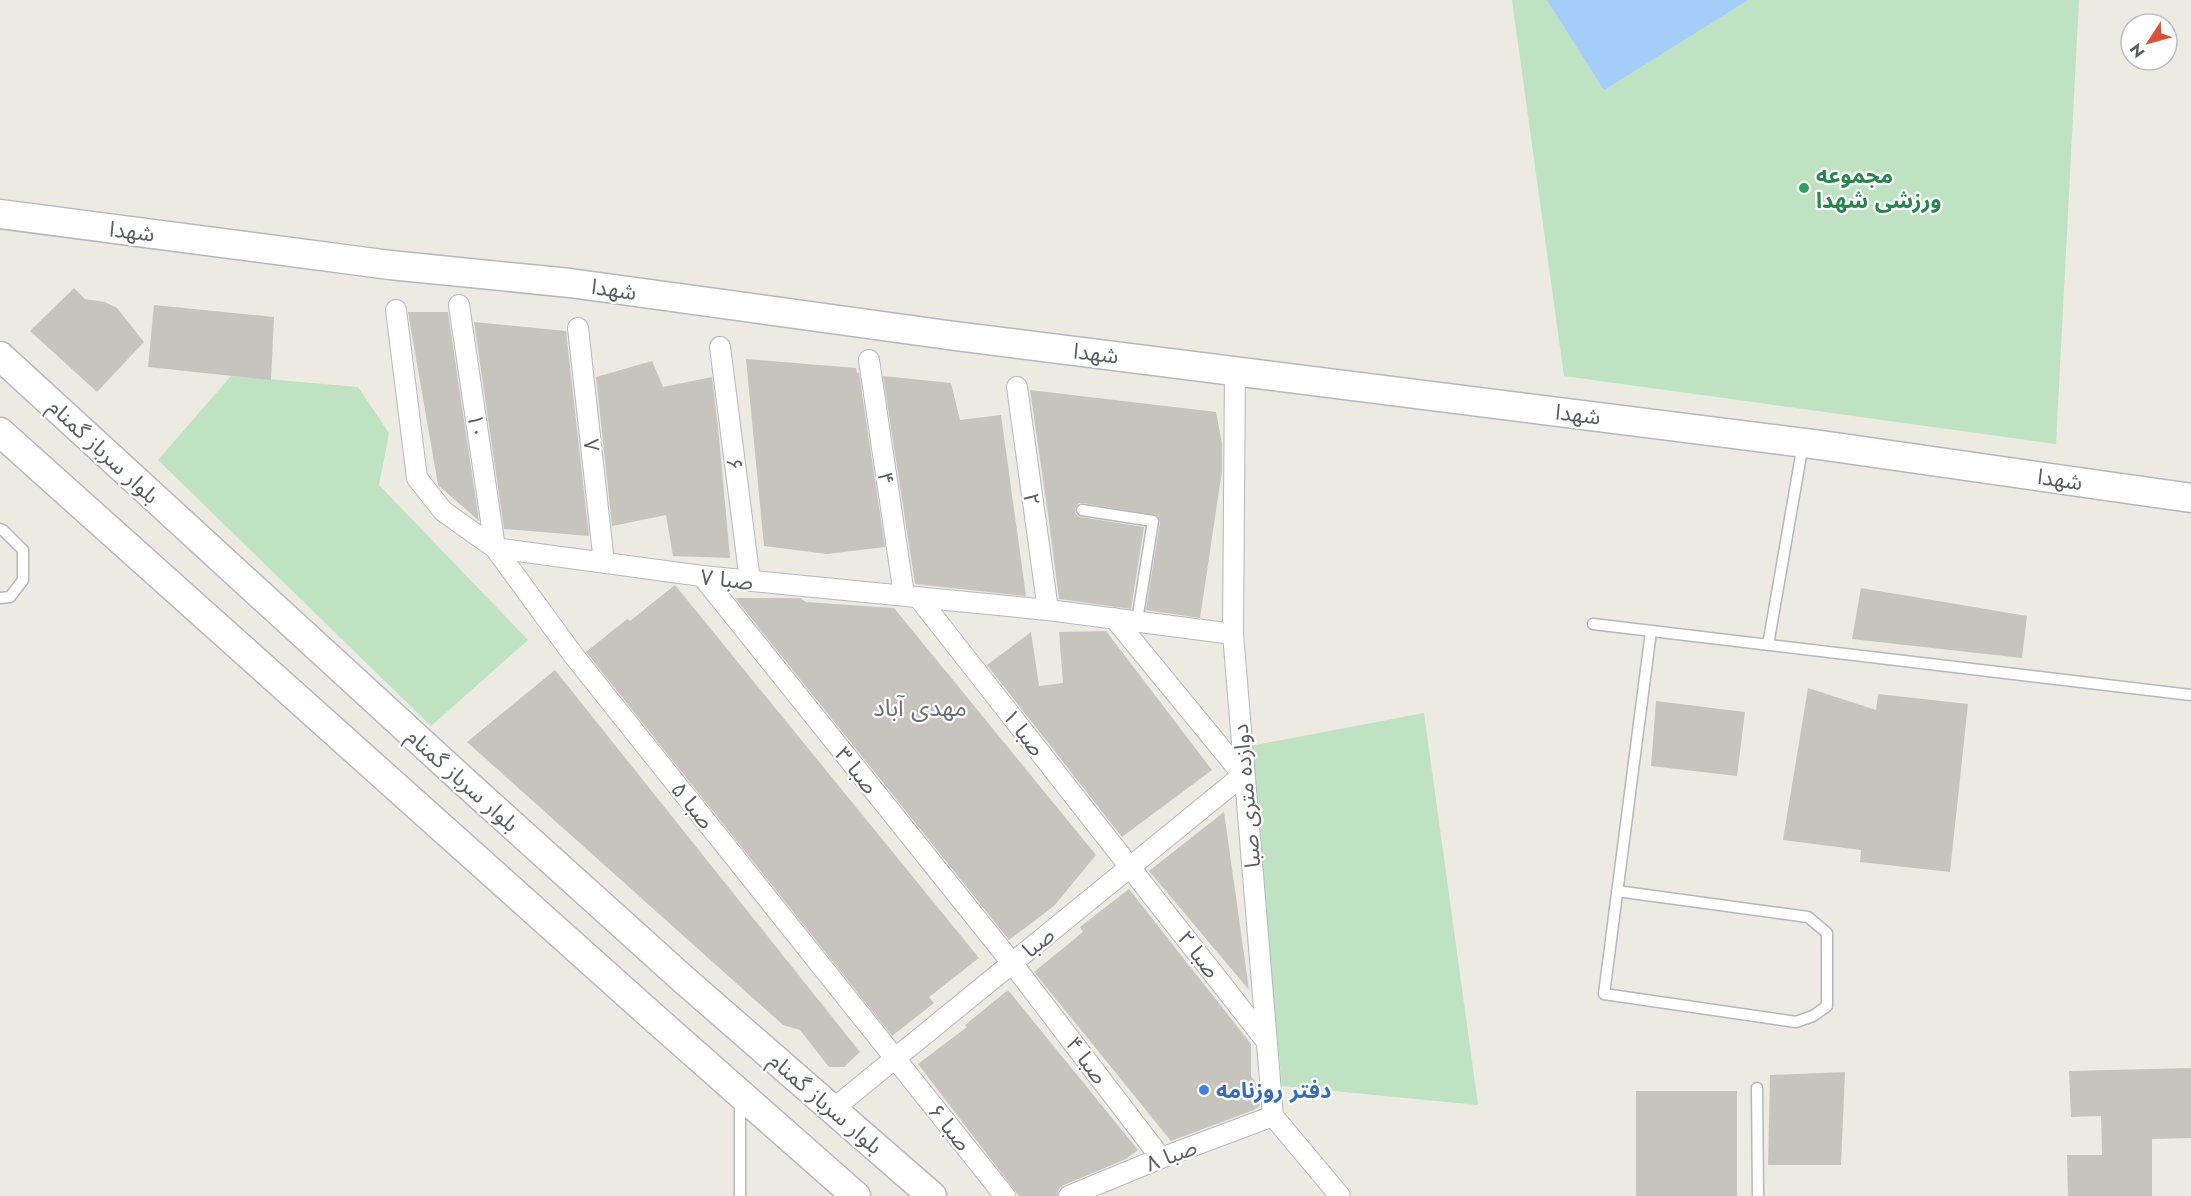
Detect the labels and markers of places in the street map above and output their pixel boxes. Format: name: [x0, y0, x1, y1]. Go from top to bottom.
place label: مجموعه ورزشی شهدا: [1816, 159, 1941, 216]
marker: مجموعه ورزشی شهدا: [1797, 181, 1811, 195]
place label: دفتر روزنامه: [1216, 1074, 1331, 1106]
marker: دفتر روزنامه: [1197, 1083, 1211, 1097]

